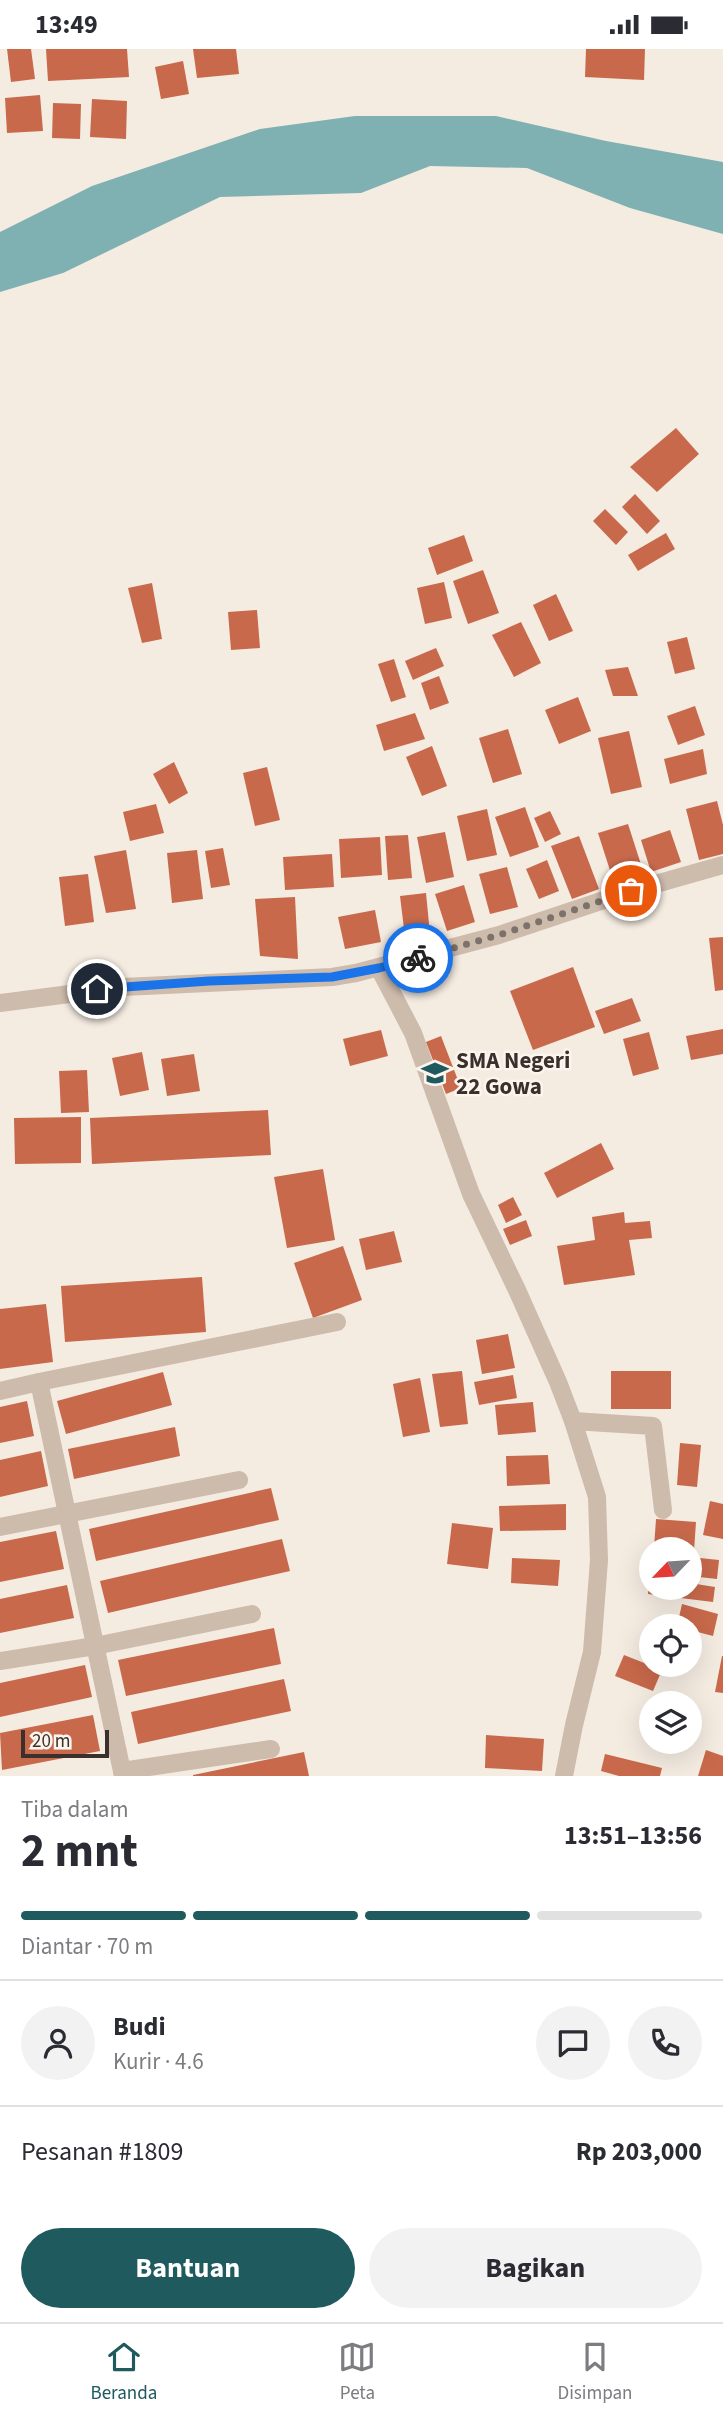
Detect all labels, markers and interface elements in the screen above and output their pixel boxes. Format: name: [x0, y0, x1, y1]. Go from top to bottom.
text: 13:49: [35, 6, 98, 43]
pin: [601, 861, 661, 921]
icon: bag: [612, 872, 650, 910]
courier: [383, 923, 453, 993]
icon: bike: [399, 939, 437, 977]
pin: [67, 959, 127, 1019]
icon: home: [78, 970, 116, 1008]
place label: SMA Negeri 22 Gowa: [456, 1044, 570, 1103]
school or university icon: SMA Negeri 22 Gowa: [420, 1058, 450, 1088]
north arrow: [639, 1537, 702, 1599]
map controls: [639, 1537, 702, 1754]
button: locate: [639, 1614, 702, 1677]
button: layers: [639, 1691, 702, 1754]
scale bar: [21, 1727, 108, 1759]
text: 20 m: [32, 1728, 70, 1755]
text: Tiba dalam: [21, 1793, 128, 1826]
text: 13:51–13:56: [564, 1817, 702, 1854]
text: 2 mnt: [21, 1819, 138, 1884]
text: Diantar · 70 m: [21, 1930, 153, 1963]
button: person: [21, 2006, 95, 2080]
button: chat: [536, 2006, 610, 2080]
button: phone: [628, 2006, 702, 2080]
text: Budi: [113, 2008, 166, 2045]
text: Kurir · 4.6: [113, 2045, 204, 2078]
text: Pesanan #1809: [21, 2133, 183, 2170]
text: Rp 203,000: [576, 2133, 702, 2170]
button: Bantuan: [21, 2228, 355, 2308]
button: Bagikan: [369, 2228, 702, 2308]
tab: Beranda: [91, 2338, 157, 2407]
tab: Peta: [338, 2338, 376, 2407]
tab: Disimpan: [557, 2338, 632, 2407]

